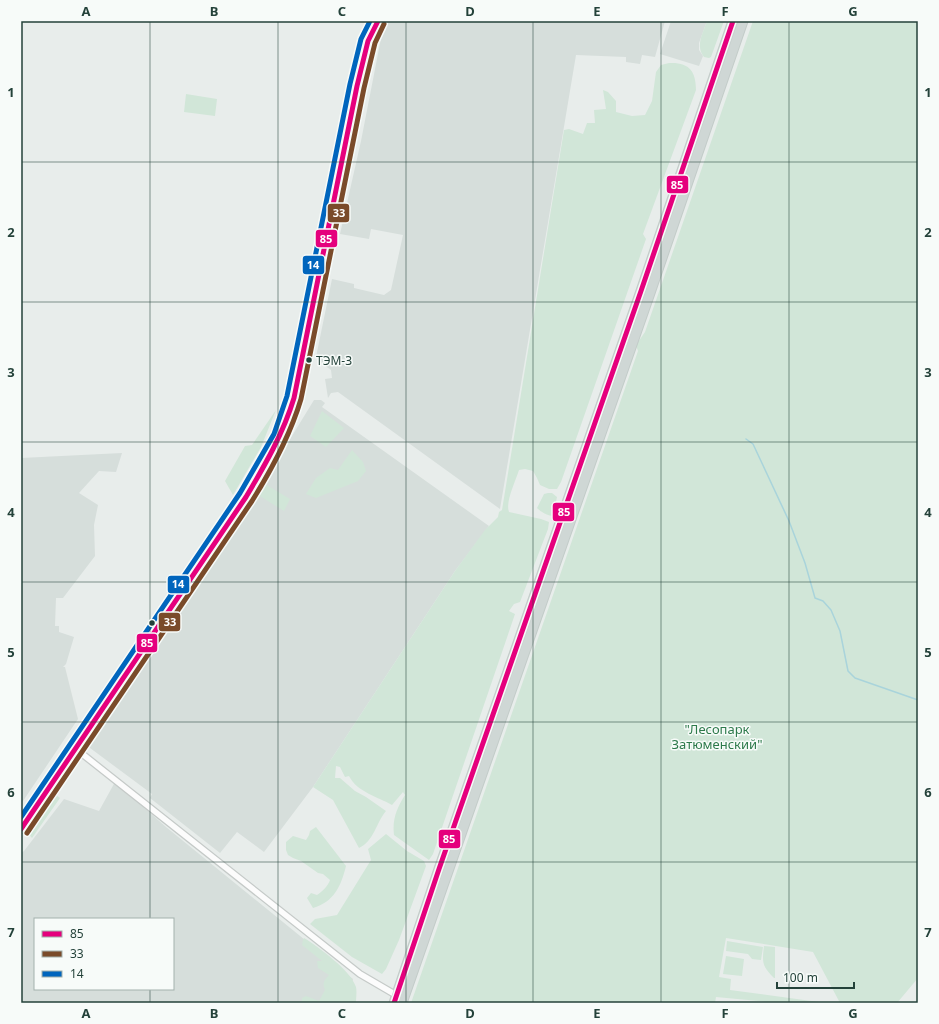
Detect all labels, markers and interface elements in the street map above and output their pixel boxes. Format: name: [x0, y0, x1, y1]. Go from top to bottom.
text: A: [82, 2, 91, 20]
text: B: [210, 2, 218, 20]
text: C: [338, 2, 346, 20]
text: D: [465, 2, 475, 20]
text: E: [593, 2, 601, 20]
text: F: [721, 2, 729, 20]
text: G: [848, 2, 858, 20]
text: 1: [7, 83, 15, 101]
text: 1: [924, 83, 932, 101]
line badge: 85: [666, 175, 689, 194]
text: 85: [671, 177, 683, 192]
line badge: 33: [327, 203, 350, 223]
text: 33: [333, 205, 345, 220]
text: 2: [7, 223, 15, 241]
text: 2: [924, 223, 932, 241]
line badge: 85: [315, 229, 338, 248]
text: 85: [320, 231, 332, 246]
line badge: 14: [302, 255, 325, 275]
text: 14: [307, 257, 320, 272]
place label: ТЭМ-З: [316, 352, 352, 369]
marker: ТЭМ-З: [304, 355, 314, 365]
text: 3: [7, 363, 15, 381]
text: 3: [924, 363, 932, 381]
line badge: 85: [552, 502, 575, 522]
text: 4: [7, 503, 15, 521]
text: 4: [924, 503, 932, 521]
text: 85: [558, 504, 570, 519]
line badge: 14: [167, 575, 190, 594]
text: 14: [172, 576, 185, 591]
line badge: 33: [158, 612, 181, 632]
text: 33: [164, 614, 176, 629]
unlabelled marker: [147, 618, 157, 628]
line badge: 85: [136, 633, 158, 653]
text: 85: [141, 635, 153, 650]
text: 5: [7, 643, 15, 661]
text: 5: [924, 643, 932, 661]
park label: "Лесопарк Затюменский": [672, 720, 762, 753]
text: 6: [7, 783, 15, 801]
text: 6: [924, 783, 932, 801]
line badge: 85: [438, 829, 461, 849]
text: 85: [443, 831, 455, 846]
legend: [34, 918, 174, 990]
text: 7: [7, 923, 15, 941]
text: 7: [924, 923, 932, 941]
text: 85: [70, 925, 84, 942]
text: 33: [70, 945, 84, 962]
scale bar: [777, 964, 854, 990]
text: 14: [70, 965, 84, 982]
text: 100 m: [783, 969, 818, 986]
text: A: [82, 1004, 91, 1022]
text: B: [210, 1004, 218, 1022]
text: C: [338, 1004, 346, 1022]
text: D: [465, 1004, 475, 1022]
text: E: [593, 1004, 601, 1022]
text: F: [721, 1004, 729, 1022]
text: G: [848, 1004, 858, 1022]

